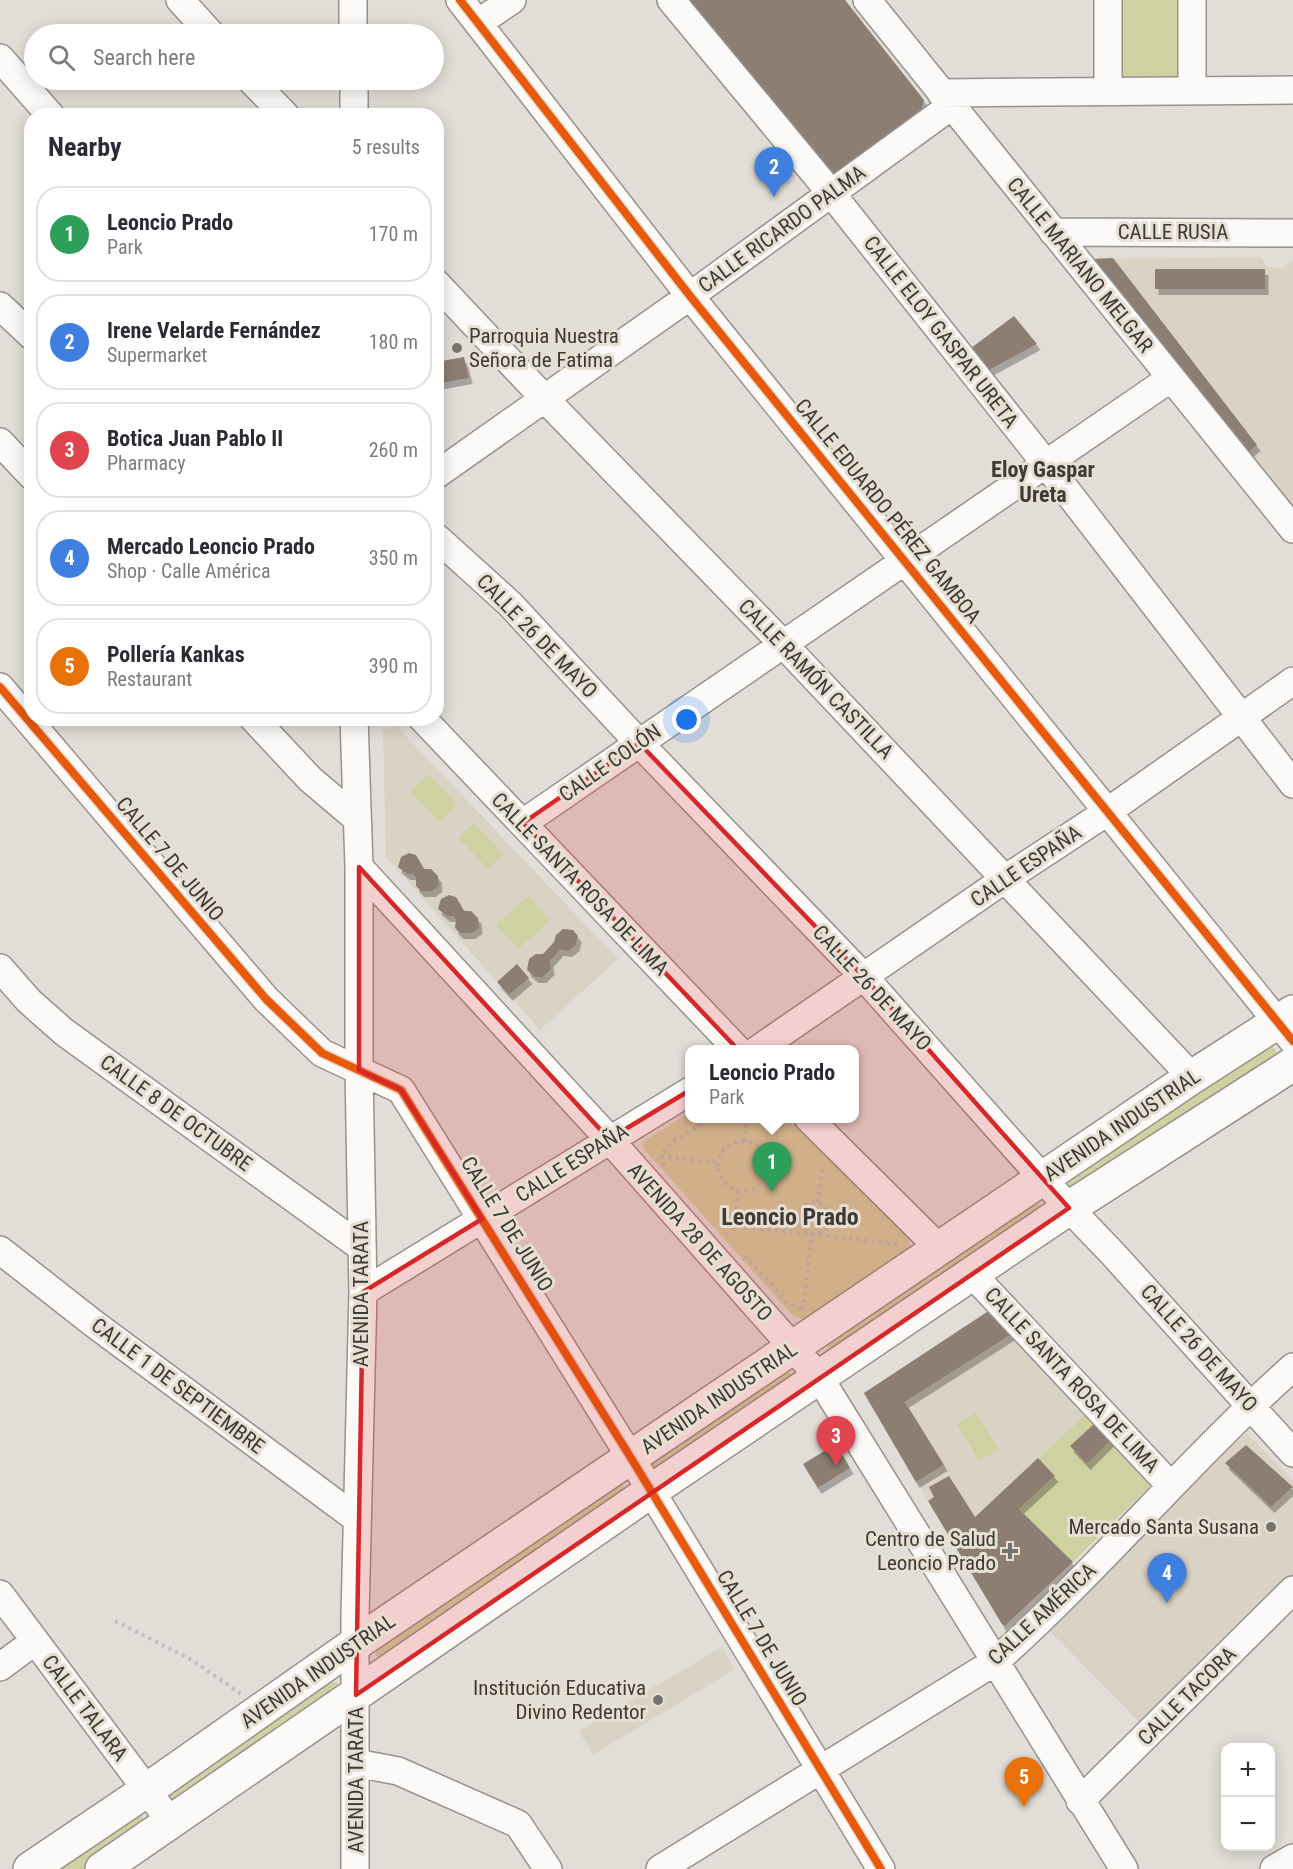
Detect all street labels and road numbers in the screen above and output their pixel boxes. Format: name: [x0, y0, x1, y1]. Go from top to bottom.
street label: CALLE RICARDO PALMA: [694, 160, 870, 298]
street label: CALLE MARIANO MELGAR: [1002, 173, 1158, 357]
street label: CALLE RUSIA: [1118, 220, 1228, 244]
street label: CALLE ELOY GASPAR URETA: [859, 231, 1023, 433]
street label: CALLE EDUARDO PÉREZ GAMBOA: [790, 394, 986, 628]
street label: CALLE 26 DE MAYO: [472, 569, 602, 703]
street label: CALLE RAMÓN CASTILLA: [734, 594, 898, 764]
street label: CALLE COLÓN: [554, 719, 666, 807]
street label: CALLE SANTA ROSA DE LIMA: [487, 788, 673, 980]
street label: CALLE 7 DE JUNIO: [111, 792, 229, 926]
street label: CALLE ESPAÑA: [966, 820, 1086, 912]
street label: CALLE 26 DE MAYO: [808, 920, 936, 1056]
street label: CALLE 8 DE OCTUBRE: [95, 1050, 257, 1176]
street label: AVENIDA INDUSTRIAL: [1039, 1064, 1205, 1186]
street label: CALLE ESPAÑA: [511, 1119, 633, 1207]
street label: CALLE 7 DE JUNIO: [456, 1152, 558, 1296]
street label: AVENIDA 28 DE AGOSTO: [623, 1158, 777, 1326]
street label: AVENIDA TARATA: [349, 1221, 373, 1367]
street label: CALLE 26 DE MAYO: [1136, 1280, 1262, 1416]
street label: CALLE SANTA ROSA DE LIMA: [980, 1282, 1164, 1478]
street label: CALLE 1 DE SEPTIEMBRE: [87, 1313, 269, 1459]
street label: AVENIDA INDUSTRIAL: [636, 1337, 802, 1459]
street label: CALLE AMÉRICA: [983, 1558, 1101, 1670]
street label: CALLE 7 DE JUNIO: [712, 1566, 812, 1710]
street label: AVENIDA INDUSTRIAL: [236, 1609, 400, 1733]
street label: CALLE TACORA: [1133, 1642, 1241, 1750]
street label: CALLE TALARA: [37, 1650, 133, 1766]
street label: AVENIDA TARATA: [344, 1707, 368, 1853]

